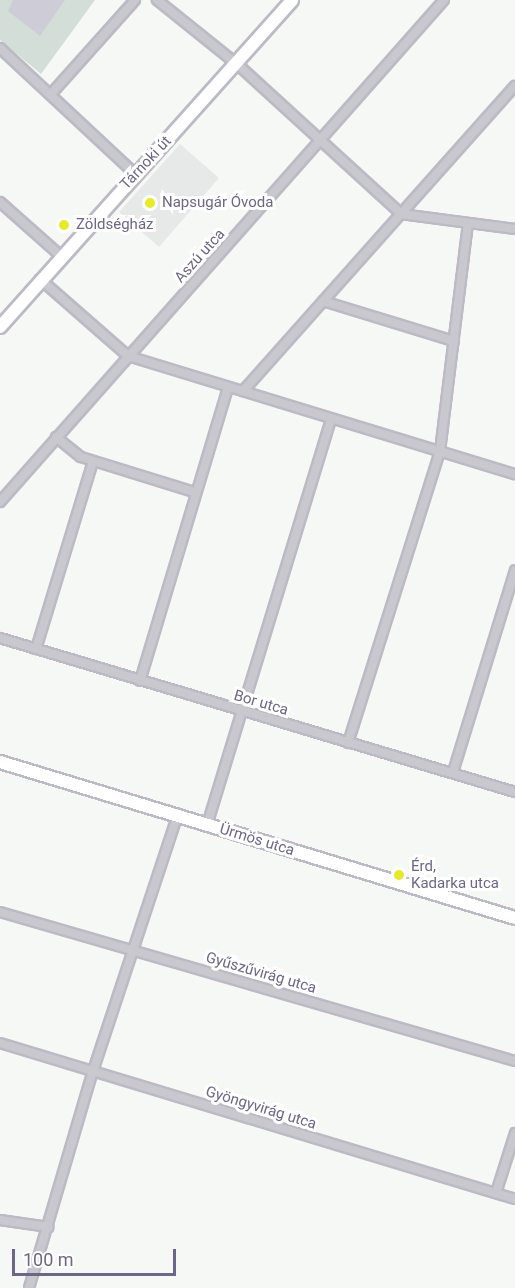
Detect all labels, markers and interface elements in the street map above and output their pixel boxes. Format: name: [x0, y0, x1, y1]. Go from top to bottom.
street label: Tárnoki út: [117, 133, 175, 193]
place label: Napsugár Óvoda: [162, 194, 273, 212]
marker: Napsugár Óvoda: [143, 196, 157, 210]
place label: Zöldségház: [76, 216, 153, 234]
marker: Zöldségház: [57, 218, 71, 232]
street label: Aszú utca: [171, 225, 229, 287]
street label: Bor utca: [232, 687, 290, 719]
street label: Ürmös utca: [217, 820, 297, 860]
place label: Érd, Kadarka utca: [411, 857, 499, 892]
marker: Érd, Kadarka utca: [392, 868, 406, 882]
street label: Gyűszűvirág utca: [204, 949, 318, 997]
street label: Gyöngyvirág utca: [203, 1083, 319, 1133]
scale bar: [15, 1237, 178, 1275]
text: 100 m: [23, 1249, 74, 1270]

